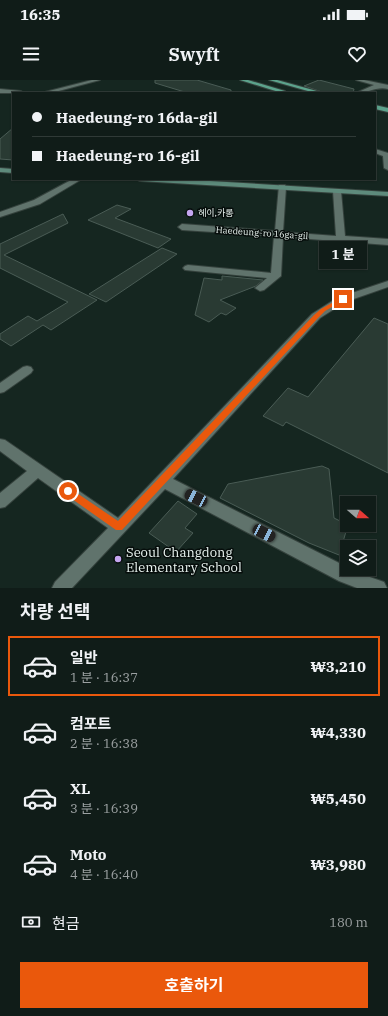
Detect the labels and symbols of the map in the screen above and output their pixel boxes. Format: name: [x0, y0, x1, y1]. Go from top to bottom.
place label: 헤이,카롱: [198, 207, 234, 218]
marker: 헤이,카롱: [185, 208, 195, 218]
street label: Haedeung-ro 16ga-gil: [215, 224, 309, 241]
callout: 1 분: [319, 241, 367, 269]
route end: [334, 290, 352, 308]
route start: [59, 482, 77, 500]
car: [183, 487, 209, 509]
north arrow: [340, 496, 376, 532]
car: [251, 522, 277, 544]
place label: Seoul Changdong Elementary School: [126, 544, 242, 576]
marker: Seoul Changdong Elementary School: [113, 554, 123, 564]

